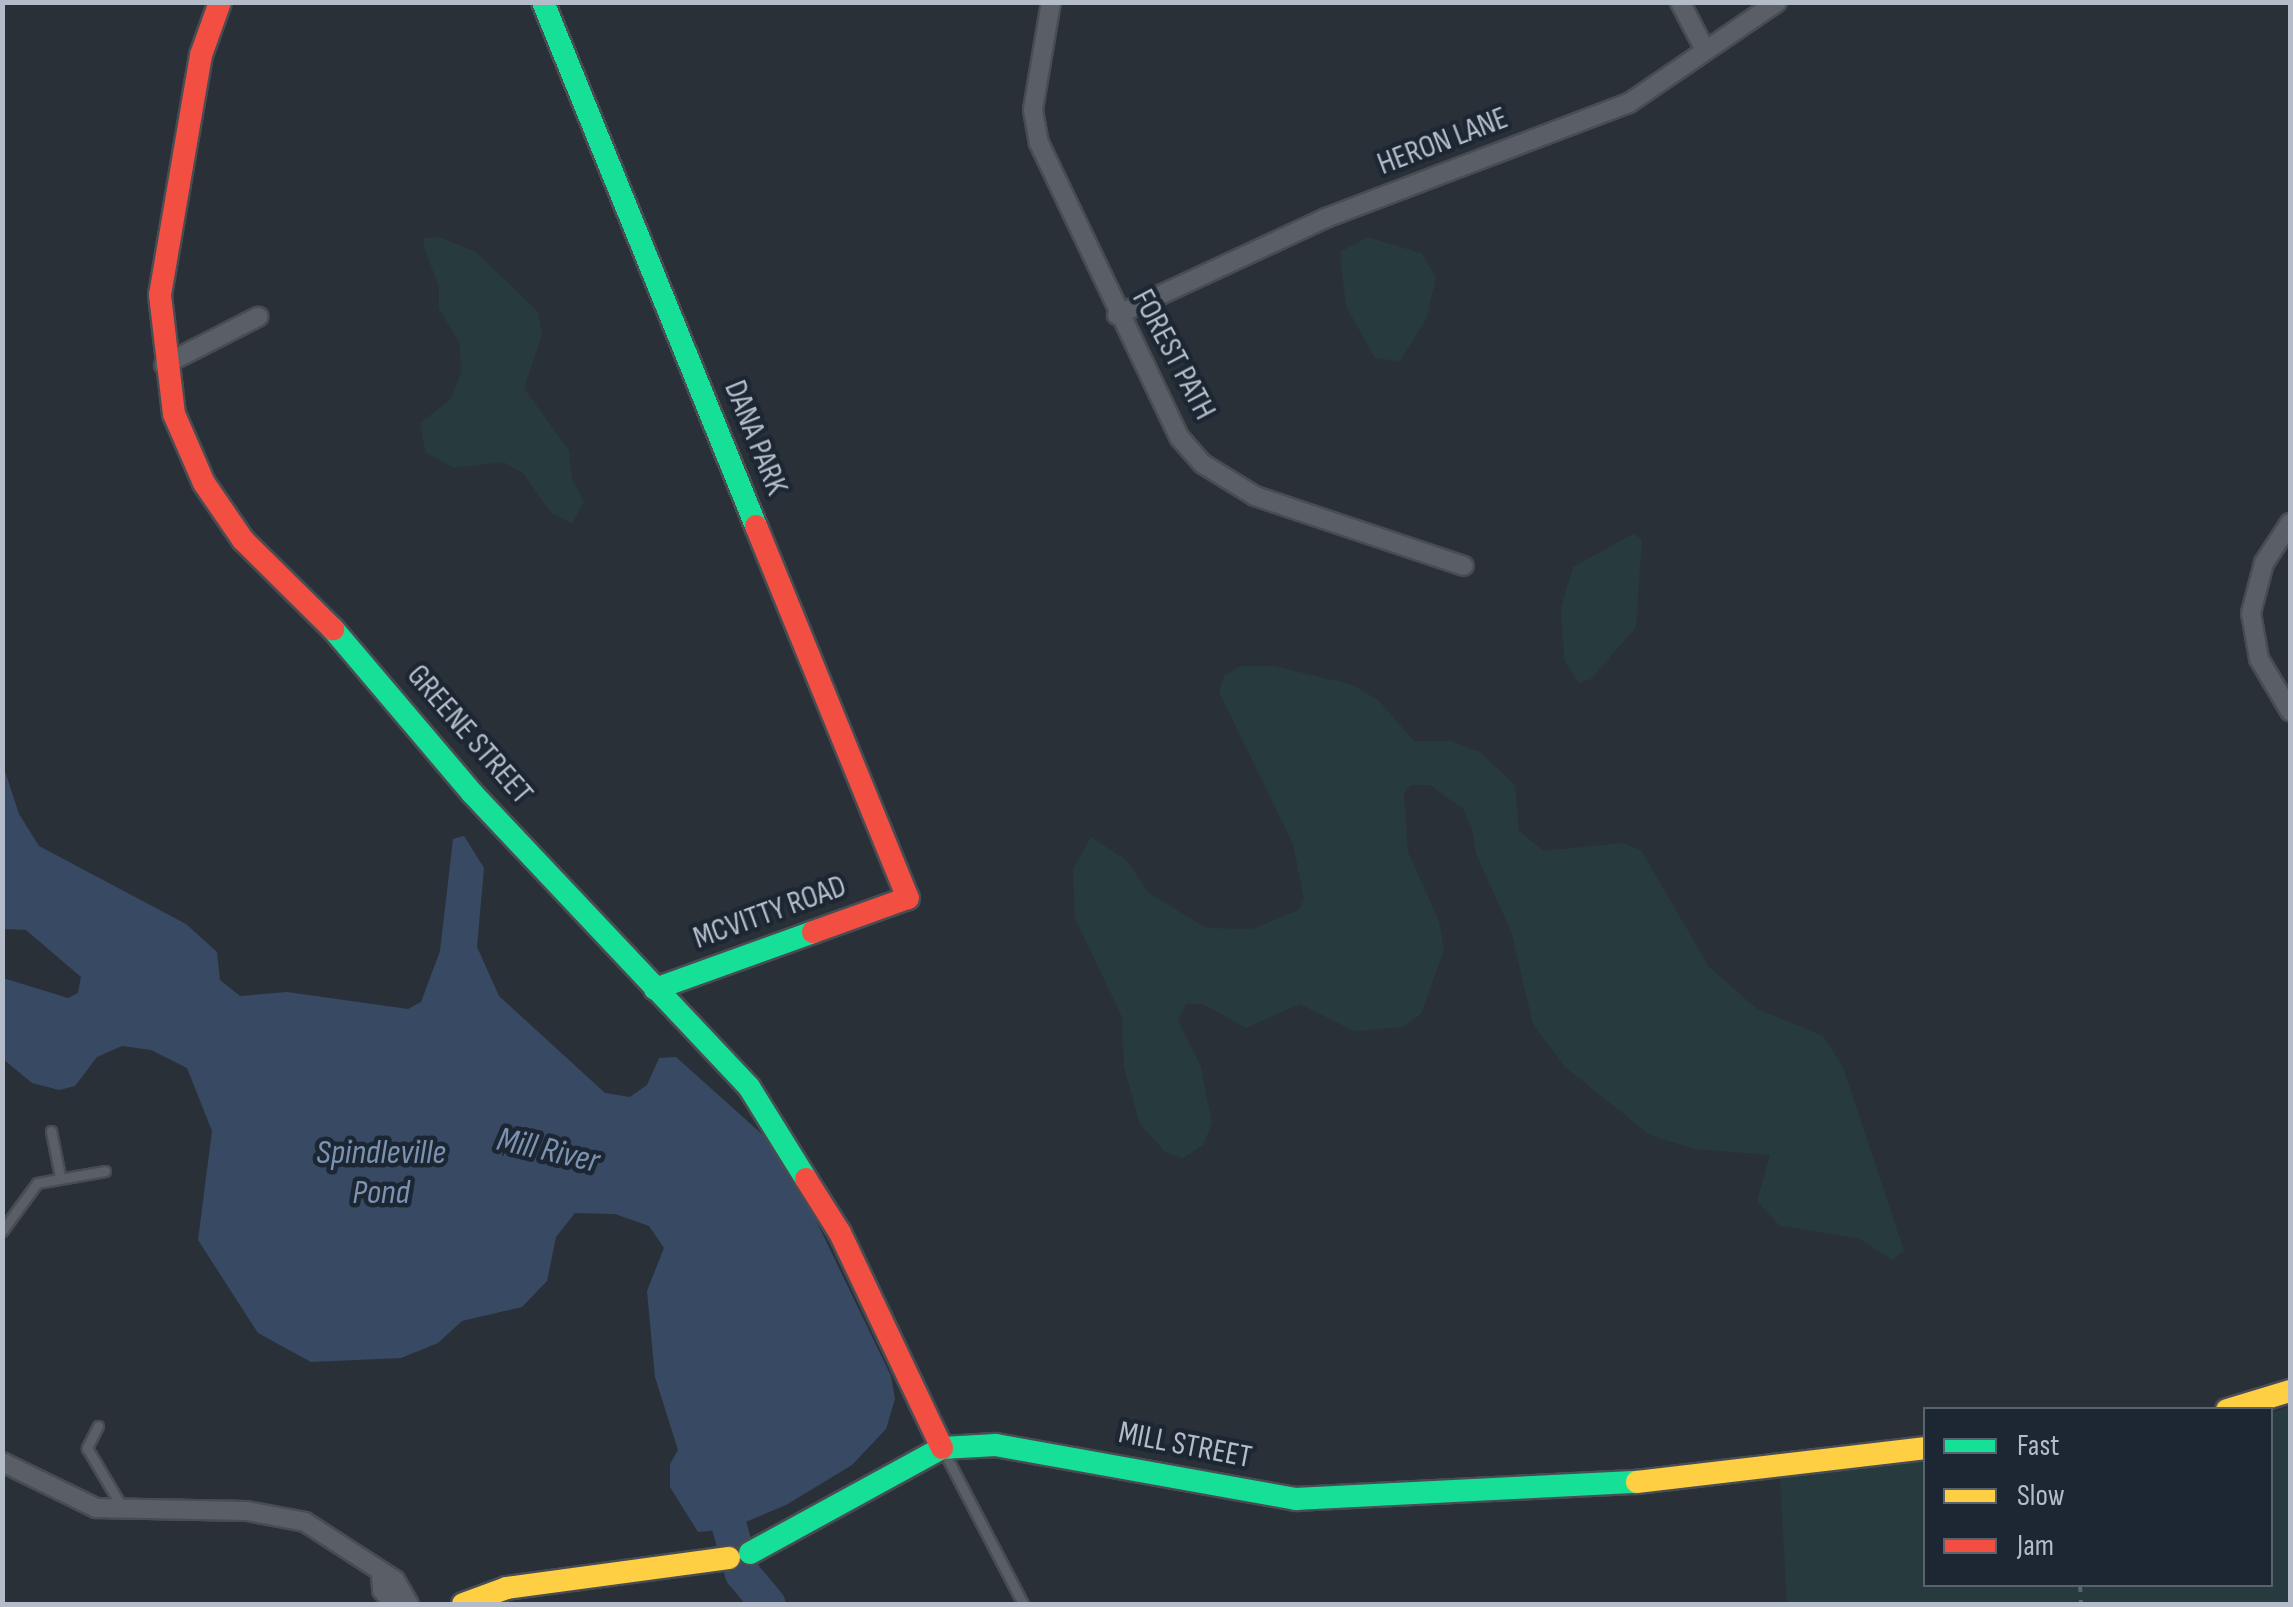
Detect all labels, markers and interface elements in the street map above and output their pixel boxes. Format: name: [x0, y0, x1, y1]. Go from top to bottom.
street label: HERON LANE: [1372, 100, 1514, 184]
street label: FOREST PATH: [1123, 283, 1223, 427]
street label: DANA PARK: [715, 375, 795, 501]
street label: GREENE STREET: [398, 657, 540, 813]
street label: MCVITTY ROAD: [688, 868, 852, 958]
water label: Mill River: [493, 1119, 603, 1183]
water label: Spindleville Pond: [316, 1132, 446, 1214]
legend: [1923, 1407, 2273, 1587]
street label: MILL STREET: [1115, 1414, 1255, 1478]
text: Fast: [2017, 1428, 2059, 1464]
text: Slow: [2017, 1478, 2065, 1514]
text: Jam: [2017, 1528, 2054, 1564]

